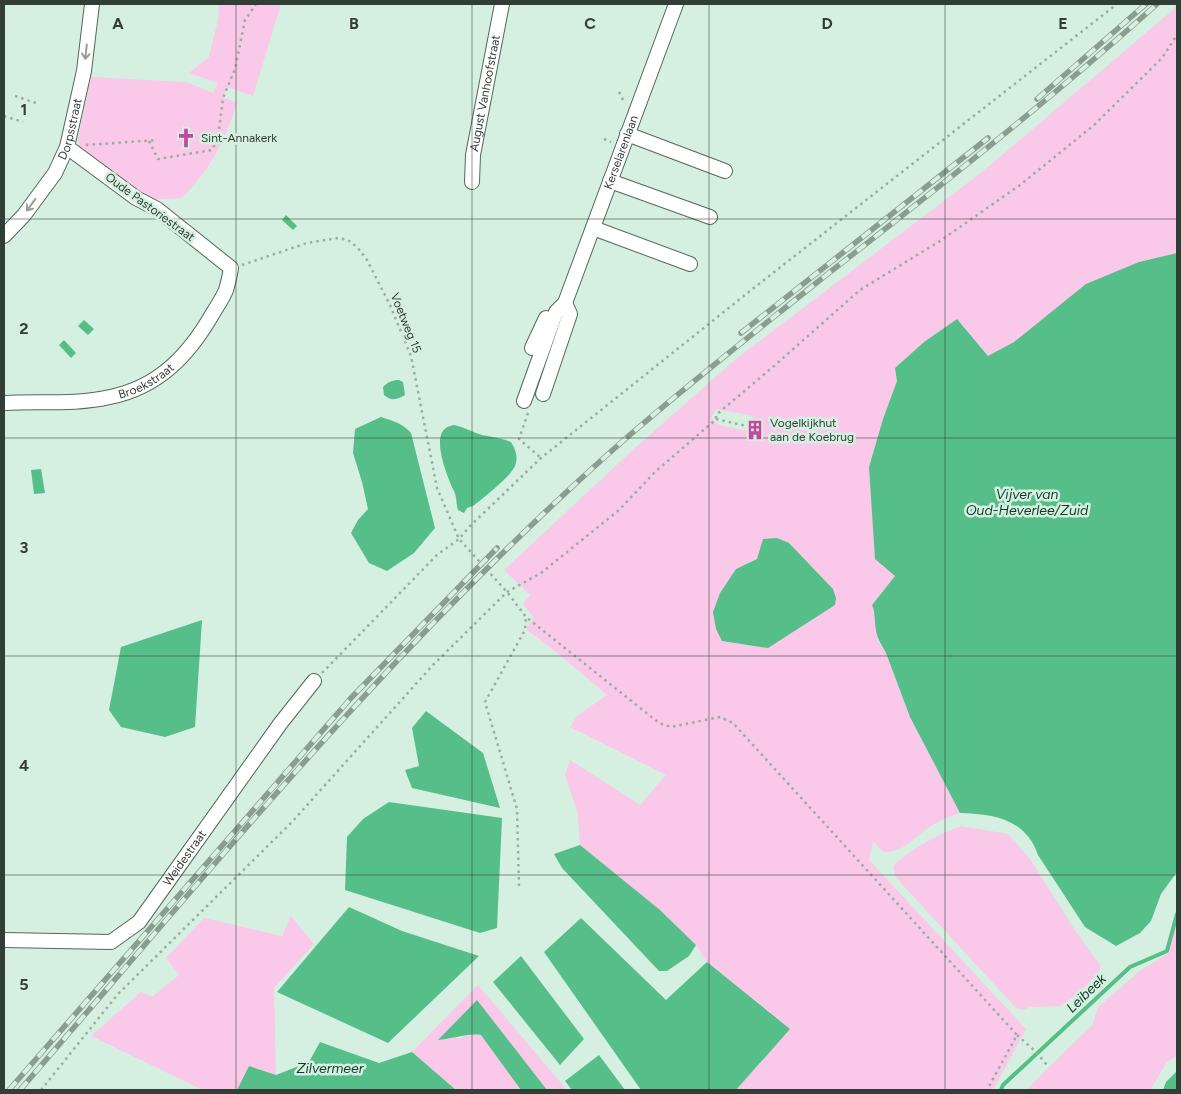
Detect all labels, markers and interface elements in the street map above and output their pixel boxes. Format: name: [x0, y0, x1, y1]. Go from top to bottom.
text: A: [112, 14, 124, 33]
text: B: [349, 14, 359, 33]
text: C: [584, 14, 596, 33]
text: D: [821, 14, 833, 33]
text: E: [1058, 14, 1068, 33]
street label: August Vanhoofstraat: [467, 33, 503, 153]
one-way arrow: [81, 44, 91, 60]
street label: Dorpsstraat: [55, 97, 85, 162]
text: 1: [21, 100, 27, 119]
street label: Kerselarenlaan: [601, 113, 641, 191]
church icon: Sint-Annakerk: [175, 127, 197, 149]
place label: Sint-Annakerk: [201, 131, 277, 145]
street label: Oude Pastoriestraat: [103, 170, 198, 244]
one-way arrow: [25, 198, 36, 211]
street label: Voetweg 15: [388, 291, 424, 355]
text: 2: [19, 319, 29, 338]
street label: Broekstraat: [117, 360, 177, 402]
place label: Vogelkijkhut aan de Koebrug: [770, 416, 854, 444]
building icon: Vogelkijkhut aan de Koebrug: [744, 419, 766, 441]
water label: Vijver van Oud-Heverlee/Zuid: [966, 486, 1089, 519]
text: 3: [20, 538, 29, 557]
text: 4: [19, 756, 29, 775]
street label: Weidestraat: [160, 827, 209, 889]
water label: Leibeek: [1063, 970, 1111, 1016]
text: 5: [19, 975, 29, 994]
water label: Zilvermeer: [297, 1060, 365, 1077]

